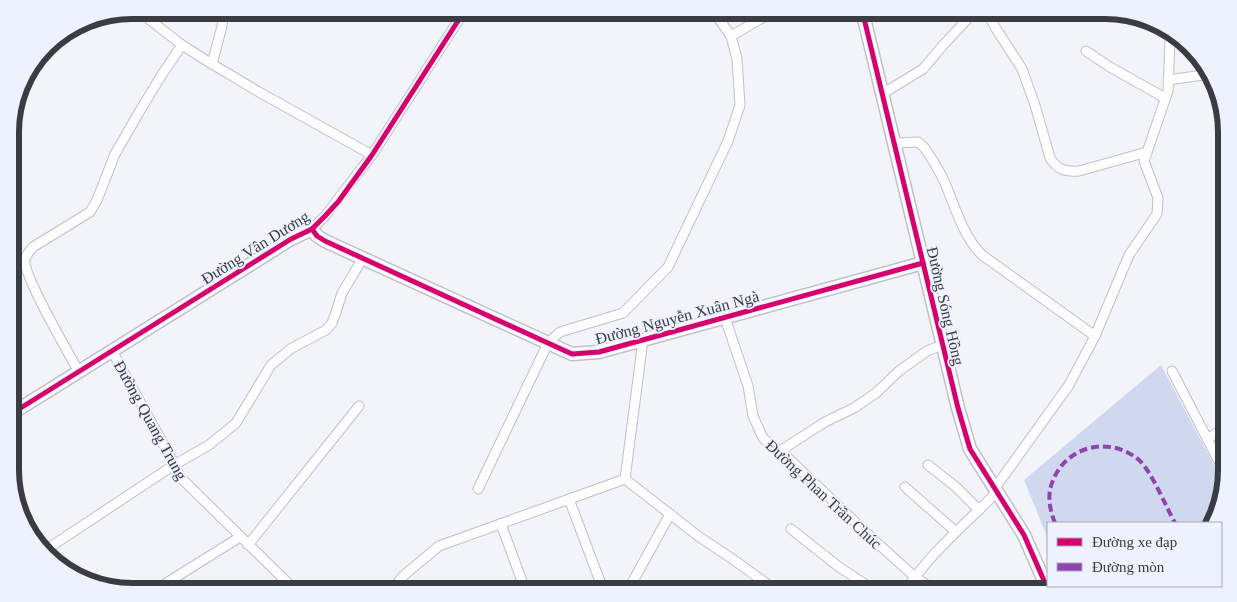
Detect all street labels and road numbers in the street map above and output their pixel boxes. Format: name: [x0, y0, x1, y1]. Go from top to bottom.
street label: Đường Vân Dương: [198, 207, 313, 288]
street label: Đường Sóng Hồng: [923, 245, 967, 367]
street label: Đường Nguyễn Xuân Ngà: [593, 287, 761, 348]
street label: Đường Quang Trung: [110, 358, 190, 483]
street label: Đường Phan Trần Chúc: [762, 436, 885, 553]

